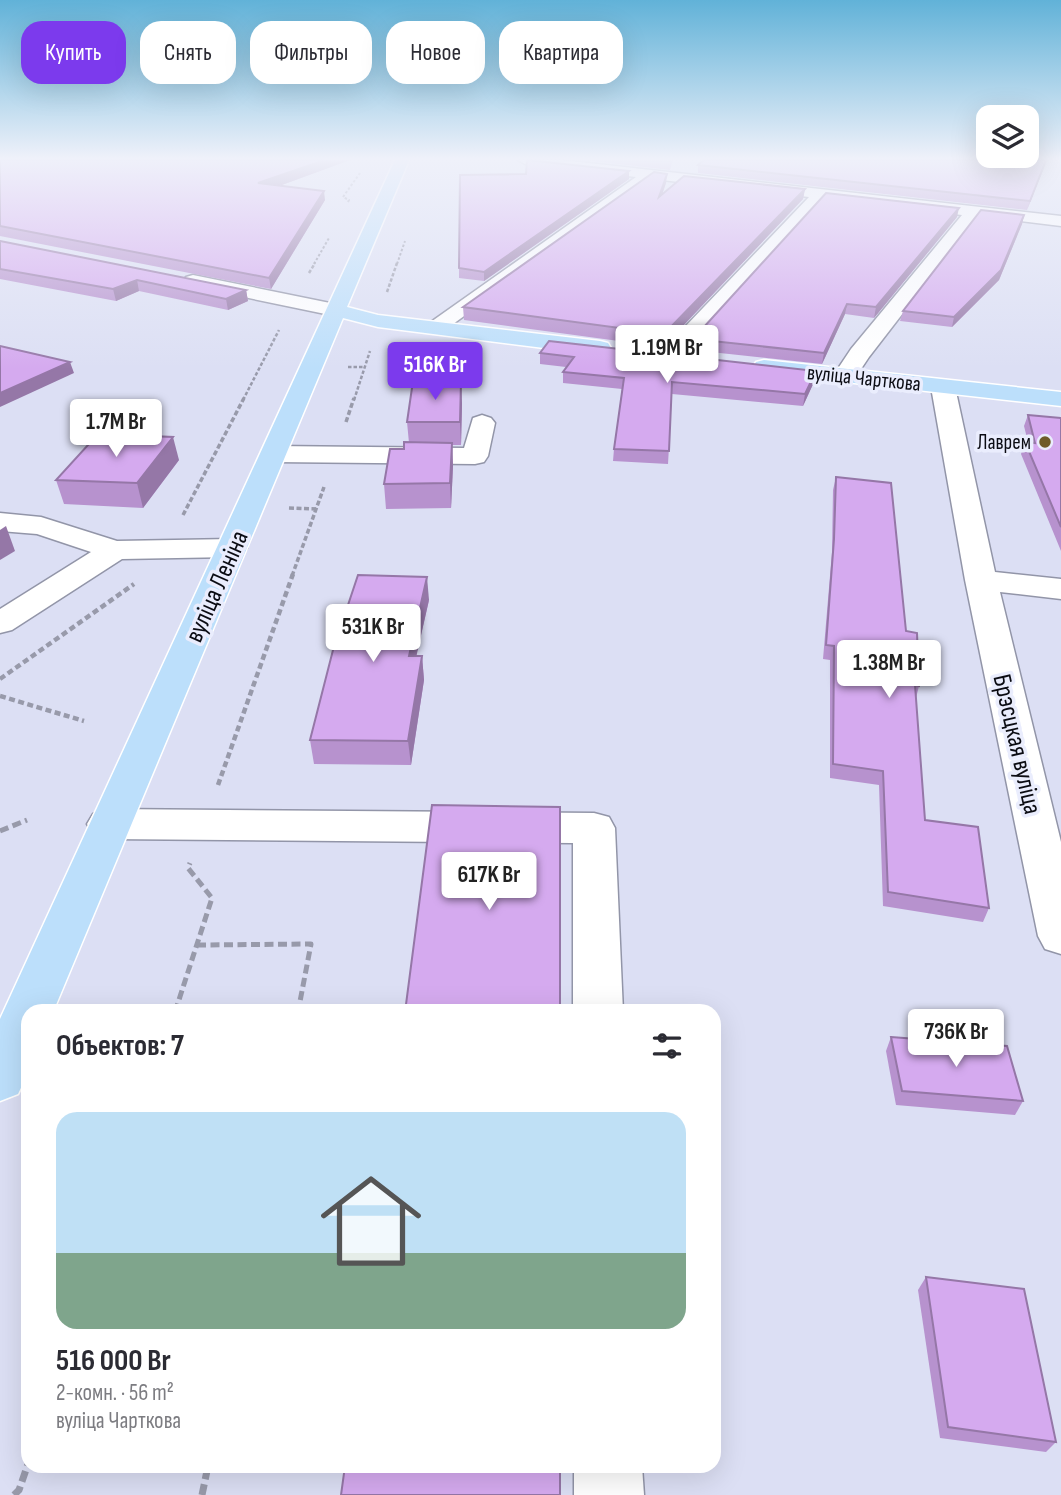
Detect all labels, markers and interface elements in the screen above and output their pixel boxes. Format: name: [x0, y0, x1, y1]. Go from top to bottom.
chip: Купить: [21, 21, 126, 84]
chip: Снять: [140, 21, 236, 84]
chip: Фильтры: [250, 21, 372, 84]
chip: Новое: [386, 21, 485, 84]
chip: Квартира: [499, 21, 623, 84]
map controls: [976, 105, 1039, 168]
button: layers: [976, 105, 1039, 168]
pin: 1.19M Br: [595, 326, 739, 385]
text: 1.19M Br: [631, 334, 703, 362]
pin: 516K Br: [370, 342, 500, 402]
text: 516K Br: [404, 351, 466, 379]
street label: вуліца Чарткова: [806, 360, 922, 397]
pin: 1.7M Br: [51, 400, 181, 459]
text: 1.7M Br: [86, 408, 146, 436]
place label: Лаврем: [977, 430, 1031, 455]
marker: Лаврем: [1037, 434, 1053, 450]
street label: вуліца Леніна: [179, 526, 256, 647]
pin: 531K Br: [308, 604, 438, 664]
text: 531K Br: [342, 613, 404, 641]
pin: 1.38M Br: [817, 640, 961, 700]
text: 1.38M Br: [853, 649, 925, 677]
street label: Брэсцкая вуліца: [985, 671, 1048, 817]
pin: 617K Br: [424, 852, 554, 912]
text: 617K Br: [458, 861, 520, 889]
pin: 736K Br: [891, 1010, 1021, 1069]
text: 736K Br: [924, 1018, 988, 1046]
icon: filters: [648, 1027, 686, 1065]
text: Объектов: 7: [56, 1028, 184, 1064]
icon: home: [308, 1158, 434, 1284]
text: 516 000 Br: [56, 1343, 171, 1379]
text: 2-комн. · 56 m²: [56, 1379, 174, 1407]
text: вуліца Чарткова: [56, 1407, 181, 1435]

